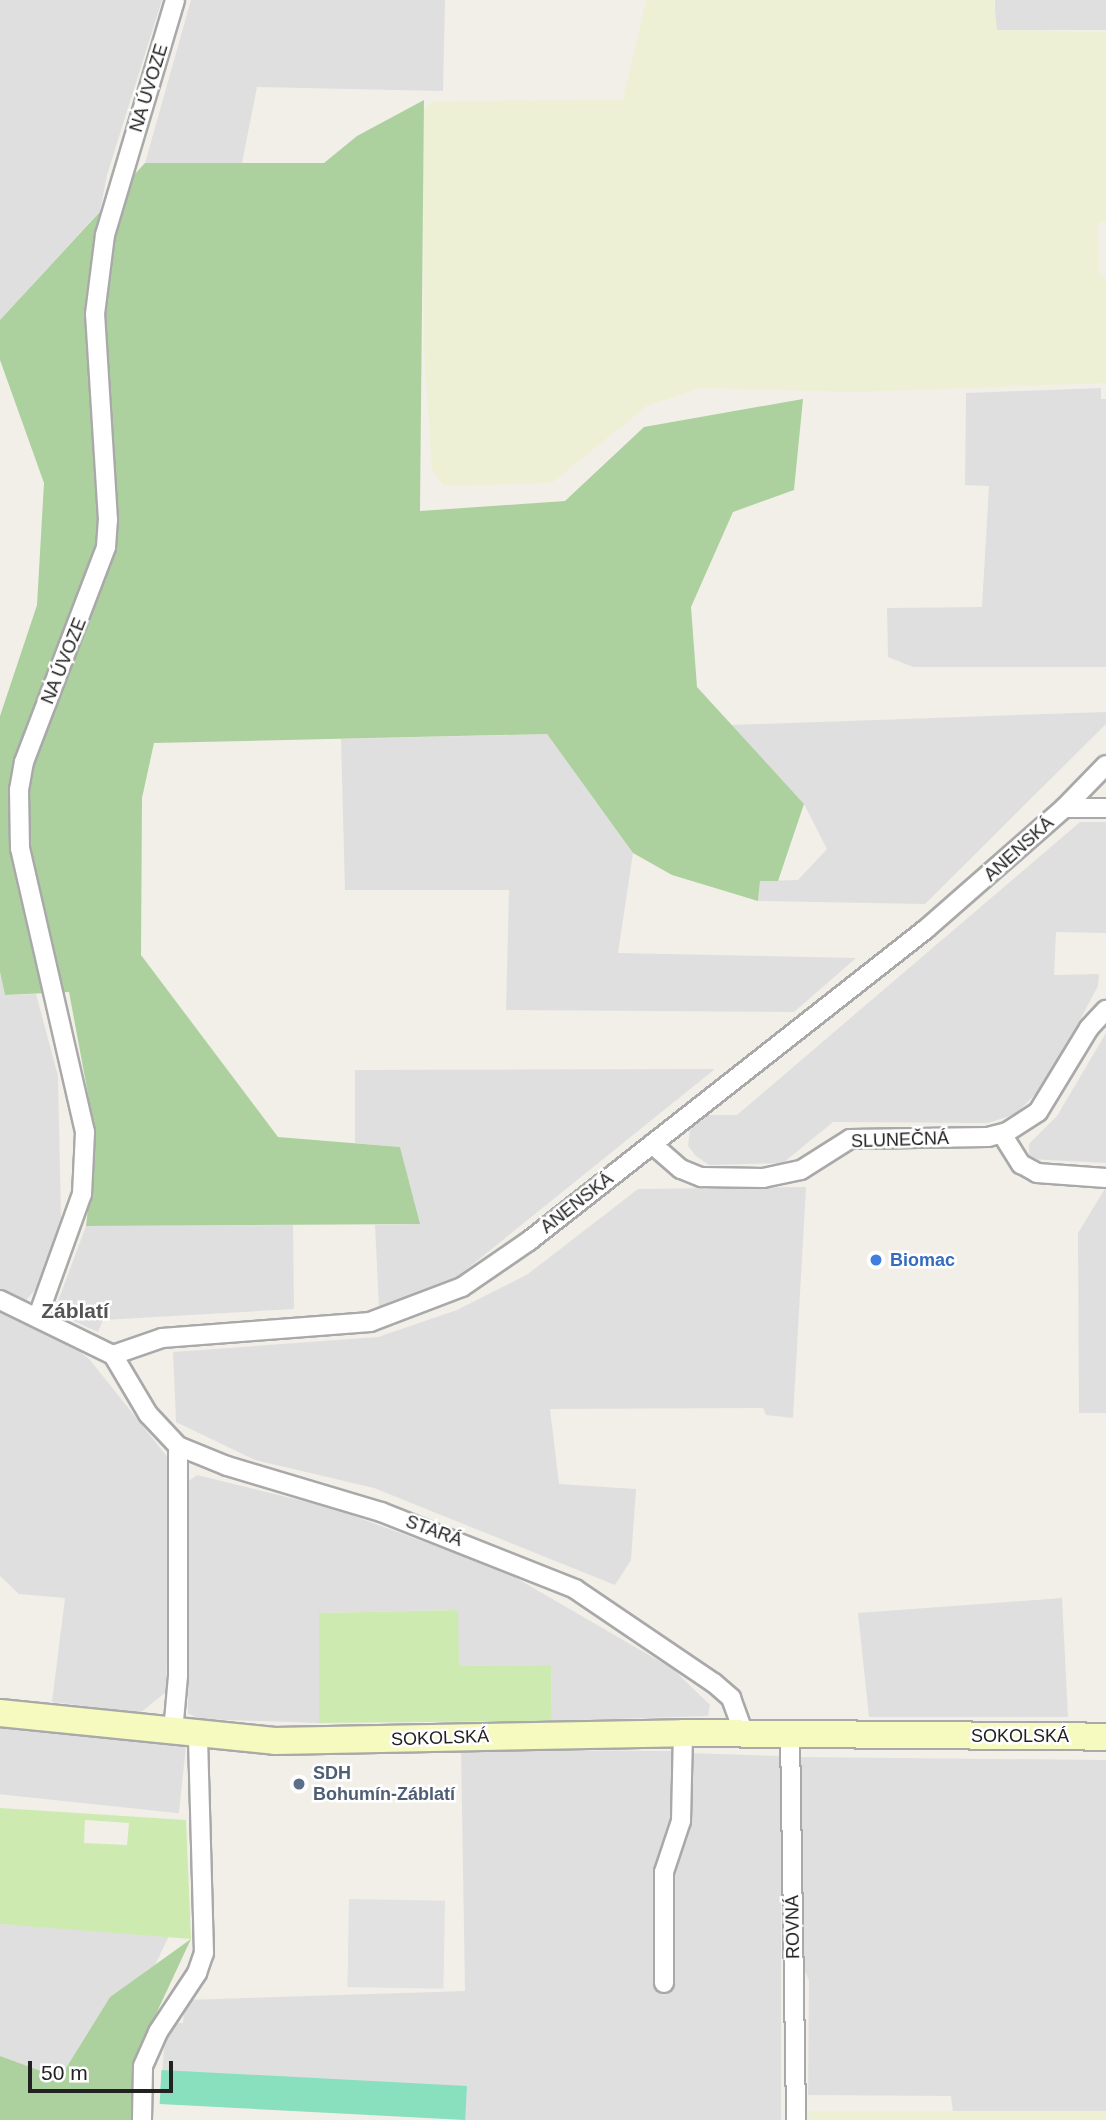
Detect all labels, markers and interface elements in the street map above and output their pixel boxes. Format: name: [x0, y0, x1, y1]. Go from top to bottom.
street label: NA ÚVOZE: [125, 41, 173, 135]
street label: NA ÚVOZE: [37, 614, 91, 708]
street label: ANENSKÁ: [980, 812, 1058, 886]
street label: SLUNEČNÁ: [851, 1127, 949, 1153]
street label: ANENSKÁ: [536, 1168, 618, 1238]
place label: Biomac: [890, 1249, 955, 1271]
marker: Biomac: [868, 1252, 884, 1268]
district label: Záblatí: [41, 1298, 109, 1324]
street label: STARÁ: [403, 1511, 465, 1551]
street label: SOKOLSKÁ: [391, 1725, 489, 1751]
street label: SOKOLSKÁ: [971, 1725, 1069, 1747]
place label: SDH Bohumín-Záblatí: [313, 1763, 455, 1806]
marker: SDH Bohumín-Záblatí: [291, 1776, 307, 1792]
street label: ROVNÁ: [782, 1895, 804, 1959]
scale bar: [32, 2046, 177, 2090]
text: 50 m: [41, 2061, 88, 2084]

